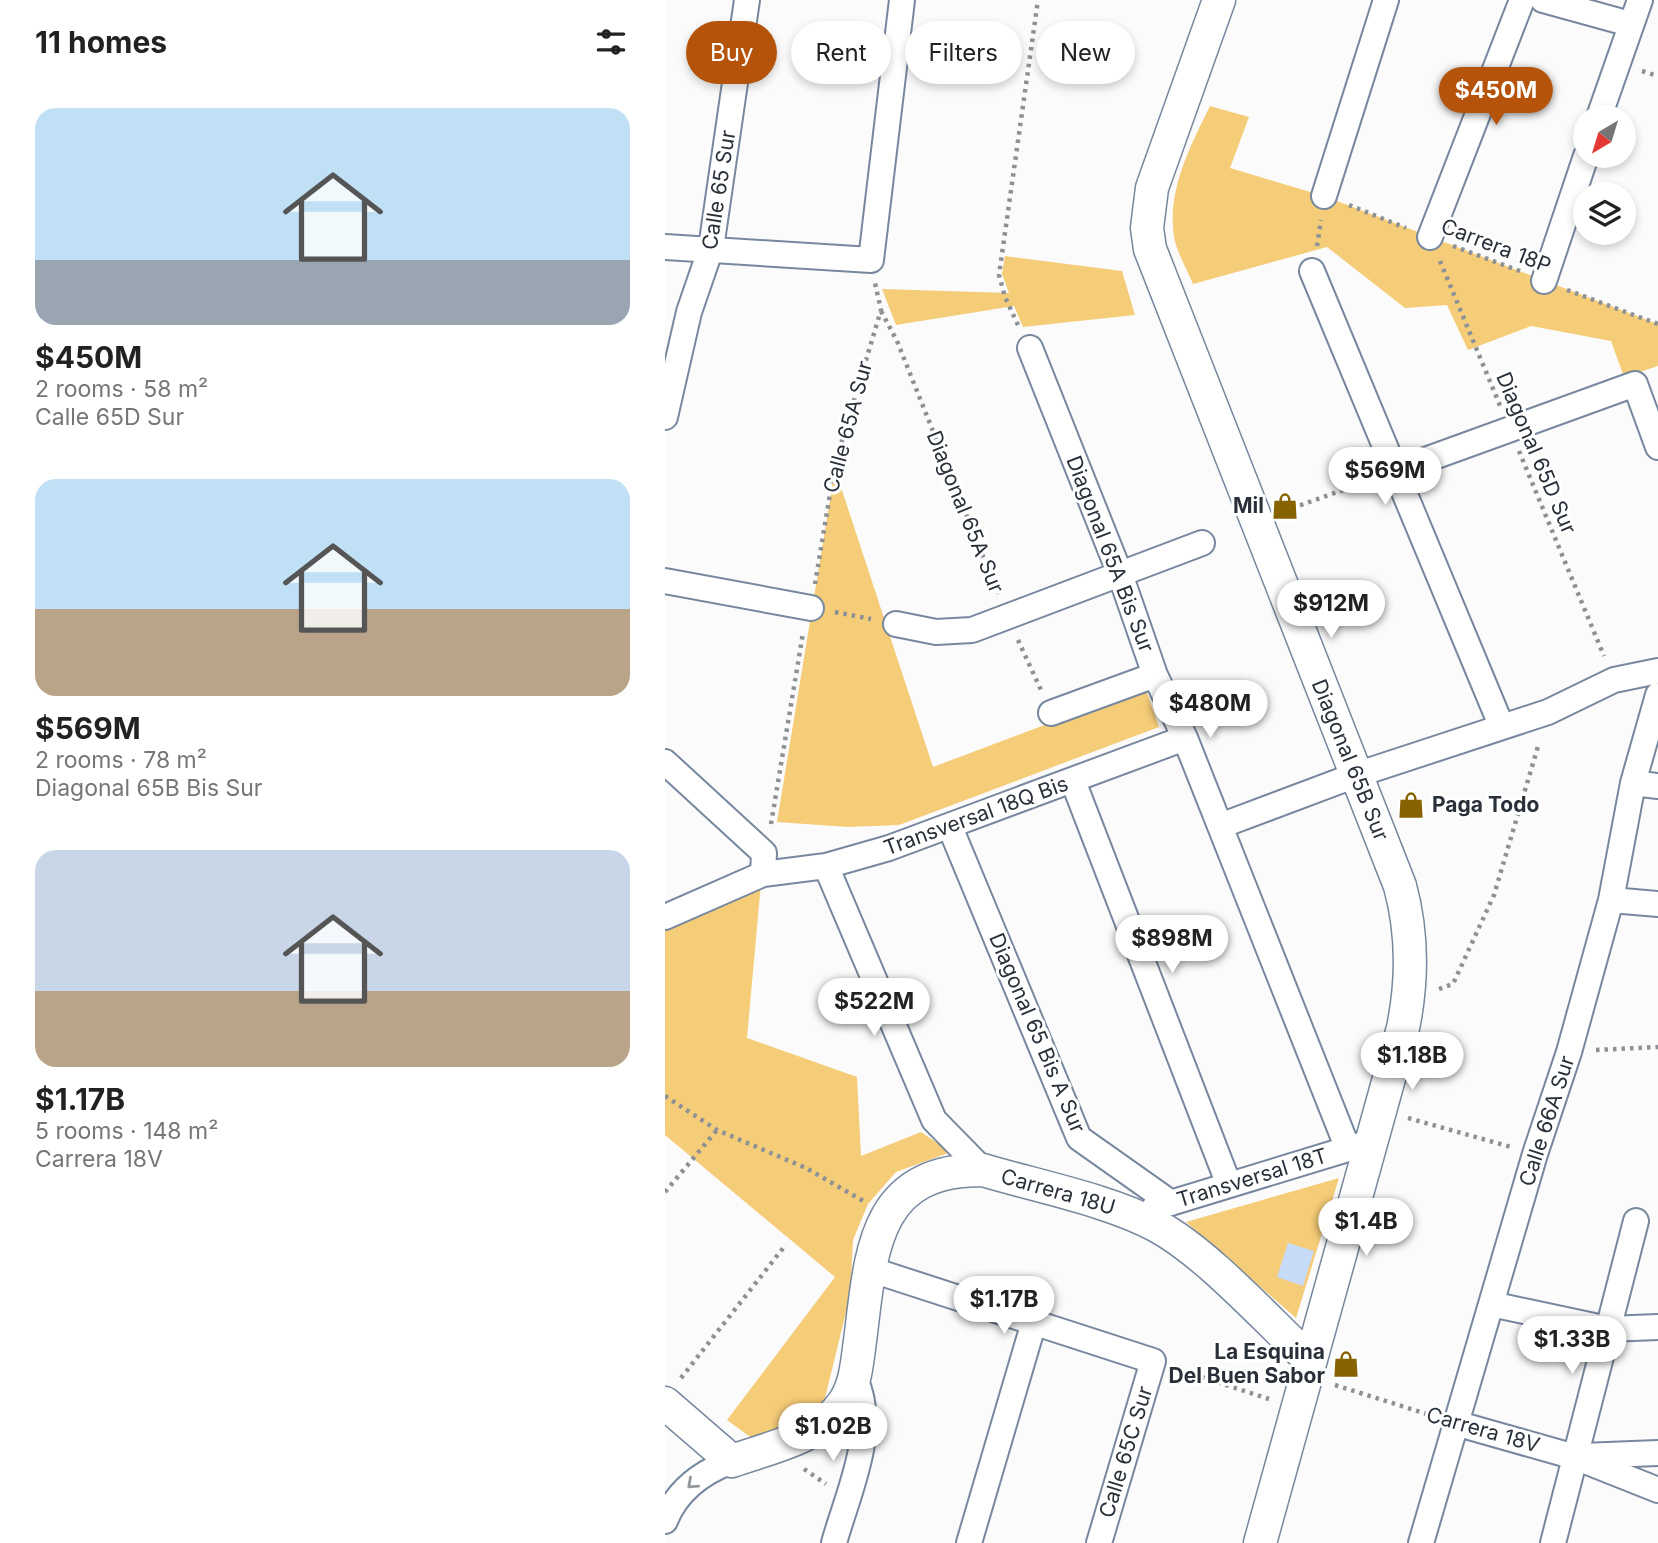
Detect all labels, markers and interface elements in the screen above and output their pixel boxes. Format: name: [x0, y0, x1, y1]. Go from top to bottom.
chip: Buy: [686, 21, 777, 84]
chip: Rent: [791, 21, 891, 84]
chip: Filters: [905, 21, 1022, 84]
chip: New: [1036, 21, 1135, 84]
icon: filters: [592, 23, 630, 61]
text: 11 homes: [35, 24, 167, 60]
pin: $450M: [1447, 68, 1545, 127]
text: $450M: [1455, 76, 1537, 104]
north arrow: [1573, 105, 1636, 168]
map controls: [1573, 105, 1636, 245]
street label: Calle 65 Sur: [697, 128, 740, 252]
icon: home: [270, 154, 396, 280]
button: layers: [1573, 182, 1636, 245]
street label: Carrera 18P: [1438, 213, 1555, 278]
text: $450M: [35, 339, 142, 375]
street label: Calle 65A Sur: [818, 358, 877, 496]
street label: Diagonal 65D Sur: [1491, 368, 1582, 538]
text: 2 rooms · 58 m²: [35, 375, 208, 403]
text: Calle 65D Sur: [35, 403, 184, 431]
street label: Diagonal 65A Sur: [922, 427, 1009, 597]
pin: $569M: [1336, 448, 1434, 507]
street label: Diagonal 65A Bis Sur: [1061, 452, 1160, 656]
text: $569M: [1344, 456, 1426, 484]
shop icon: Mil: [1270, 491, 1300, 521]
place label: Mil: [1233, 493, 1264, 518]
icon: home: [270, 525, 396, 651]
pin: $912M: [1282, 580, 1380, 640]
text: $912M: [1293, 589, 1369, 617]
street label: Diagonal 65B Sur: [1307, 675, 1394, 844]
pin: $480M: [1161, 680, 1259, 740]
text: $480M: [1169, 689, 1251, 717]
text: $569M: [35, 710, 141, 746]
text: 2 rooms · 78 m²: [35, 746, 207, 774]
street label: Transversal 18Q Bis: [880, 771, 1071, 861]
text: Diagonal 65B Bis Sur: [35, 774, 263, 802]
shop icon: Paga Todo: [1396, 790, 1426, 820]
place label: Paga Todo: [1432, 792, 1539, 817]
icon: home: [270, 896, 396, 1022]
pin: $898M: [1123, 916, 1221, 975]
text: $898M: [1131, 924, 1213, 952]
street label: Diagonal 65 Bis A Sur: [984, 929, 1091, 1136]
pin: $522M: [825, 978, 923, 1038]
text: $522M: [834, 987, 914, 1015]
pin: $1.18B: [1355, 1032, 1469, 1092]
text: $1.18B: [1377, 1041, 1447, 1069]
street label: Calle 66A Sur: [1514, 1052, 1579, 1189]
text: $1.17B: [35, 1081, 125, 1117]
text: 5 rooms · 148 m²: [35, 1117, 218, 1145]
street label: Transversal 18T: [1174, 1143, 1330, 1212]
text: Carrera 18V: [35, 1145, 163, 1173]
street label: Carrera 18U: [998, 1163, 1118, 1220]
pin: $1.4B: [1317, 1198, 1415, 1258]
text: $1.4B: [1334, 1207, 1398, 1235]
pin: $1.17B: [947, 1276, 1061, 1336]
text: $1.17B: [969, 1285, 1039, 1313]
pin: $1.33B: [1515, 1316, 1629, 1376]
text: $1.33B: [1533, 1325, 1611, 1353]
place label: La Esquina Del Buen Sabor: [1169, 1339, 1325, 1388]
shop icon: La Esquina Del Buen Sabor: [1331, 1349, 1361, 1379]
street label: Calle 65C Sur: [1094, 1383, 1157, 1521]
street label: Carrera 18V: [1424, 1401, 1543, 1458]
pin: $1.02B: [776, 1404, 890, 1463]
text: $1.02B: [794, 1412, 872, 1440]
one-way arrow: [687, 1475, 700, 1488]

